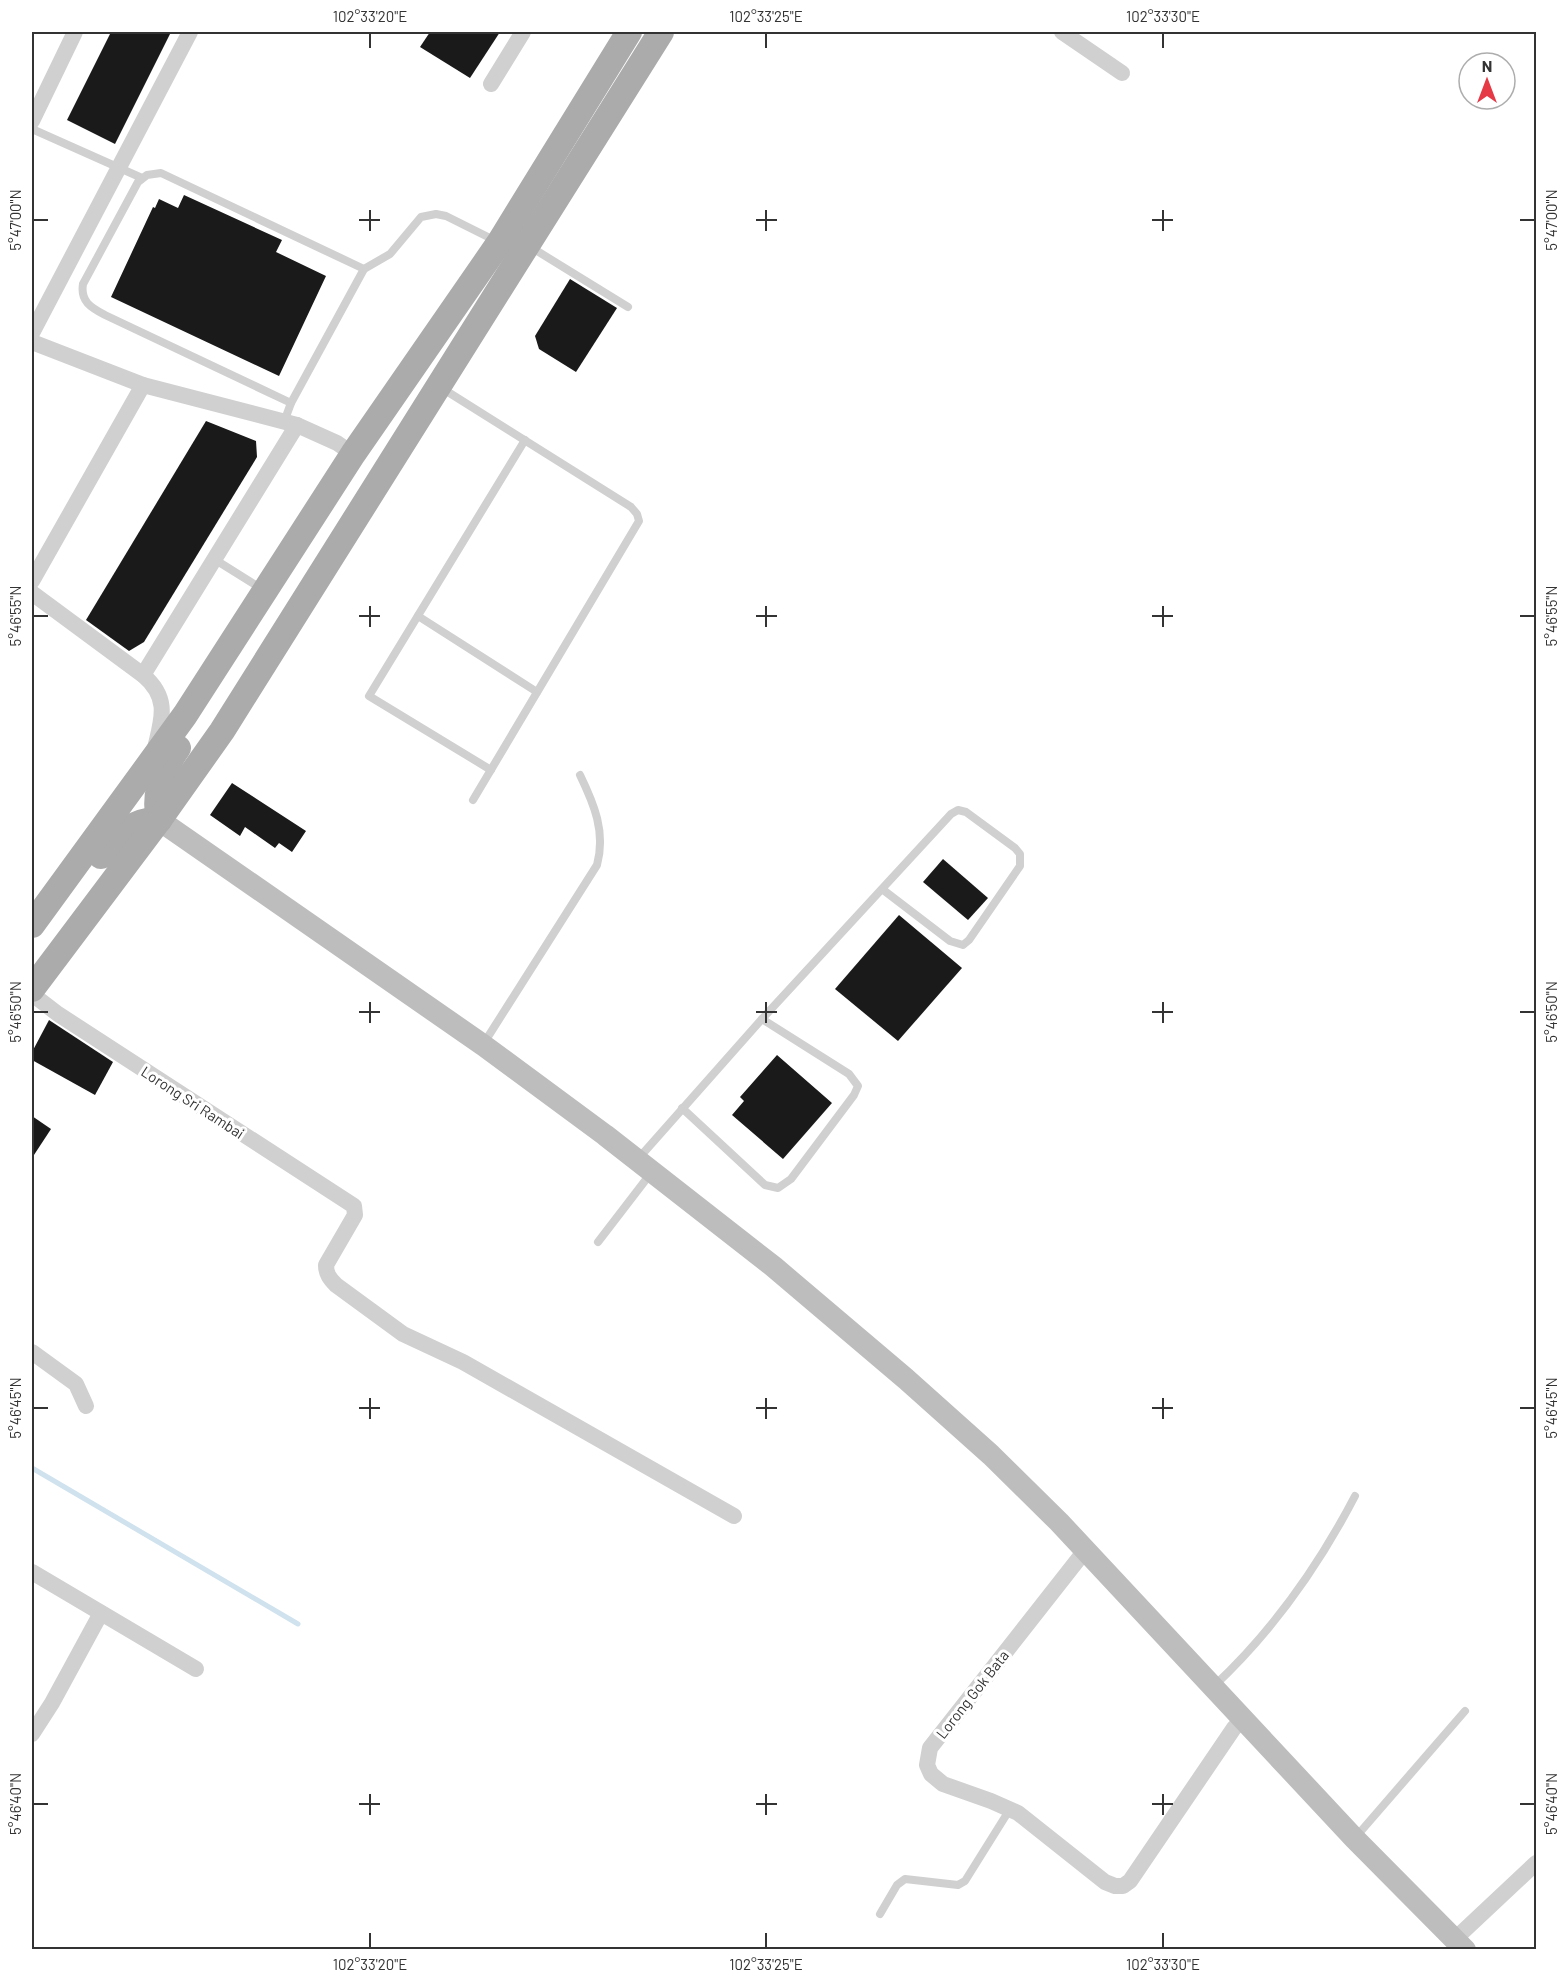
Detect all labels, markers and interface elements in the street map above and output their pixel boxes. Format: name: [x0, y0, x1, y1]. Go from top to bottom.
text: 102°33'20"E: [333, 7, 407, 25]
text: 102°33'25"E: [729, 7, 803, 25]
text: 102°33'30"E: [1126, 7, 1200, 25]
north arrow: [1457, 51, 1517, 111]
text: N: [1482, 56, 1492, 75]
text: 5°47'00"N: [6, 189, 24, 251]
text: 5°47'00"N: [1542, 189, 1560, 251]
text: 5°46'55"N: [6, 586, 24, 646]
text: 5°46'55"N: [1542, 586, 1560, 646]
text: 5°46'50"N: [6, 981, 24, 1043]
text: 5°46'50"N: [1542, 981, 1560, 1043]
street label: Lorong Sri Rambai: [138, 1062, 248, 1142]
text: 5°46'45"N: [6, 1377, 24, 1439]
text: 5°46'45"N: [1542, 1377, 1560, 1439]
street label: Lorong Gok Bata: [932, 1646, 1012, 1742]
text: 5°46'40"N: [6, 1773, 24, 1835]
text: 5°46'40"N: [1542, 1773, 1560, 1835]
text: 102°33'20"E: [333, 1955, 407, 1973]
text: 102°33'25"E: [729, 1955, 803, 1973]
text: 102°33'30"E: [1126, 1955, 1200, 1973]

